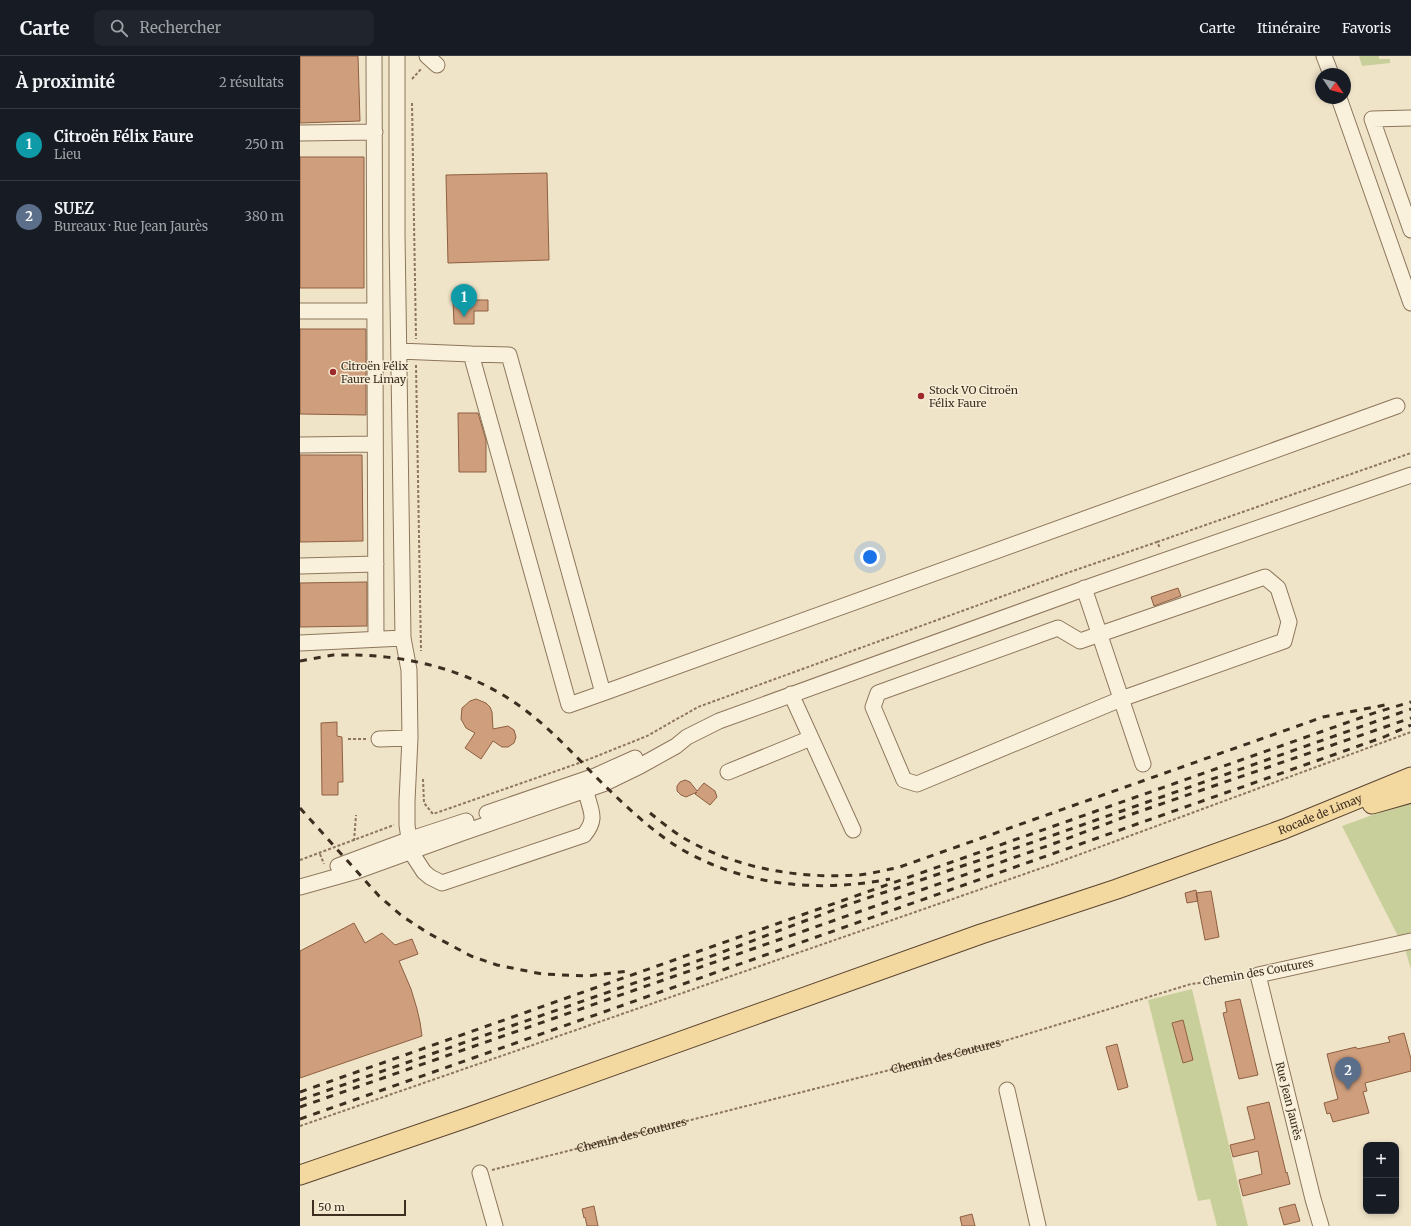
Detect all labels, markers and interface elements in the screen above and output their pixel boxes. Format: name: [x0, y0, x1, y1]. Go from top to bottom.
search box: [94, 10, 374, 46]
text: Carte: [20, 16, 70, 40]
icon: search: [108, 17, 130, 39]
text: Rechercher: [140, 18, 221, 37]
text: Carte: [1200, 19, 1235, 37]
text: Itinéraire: [1257, 19, 1320, 37]
text: Favoris: [1342, 19, 1391, 37]
north arrow: [1315, 68, 1351, 104]
text: À proximité: [16, 71, 115, 93]
text: 2 résultats: [219, 74, 284, 91]
text: Citroën Félix Faure: [54, 127, 193, 146]
text: 1: [26, 136, 32, 153]
text: 250 m: [245, 136, 284, 153]
text: Lieu: [54, 146, 81, 163]
text: SUEZ: [54, 199, 94, 218]
text: 2: [25, 208, 33, 225]
text: 380 m: [245, 208, 284, 225]
text: Bureaux · Rue Jean Jaurès: [54, 218, 208, 235]
pin: 1: [451, 284, 477, 317]
place label: Citroën Félix Faure Limay: [341, 359, 409, 386]
marker: Citroën Félix Faure Limay: [328, 367, 338, 377]
place label: Stock VO Citroën Félix Faure: [929, 383, 1019, 410]
marker: Stock VO Citroën Félix Faure: [916, 391, 926, 401]
your location: [860, 547, 880, 567]
street label: Rocade de Limay: [1276, 791, 1365, 838]
street label: Chemin des Coutures: [1201, 955, 1315, 989]
street label: Chemin des Coutures: [890, 1035, 1002, 1076]
pin: 2: [1335, 1057, 1361, 1090]
street label: Rue Jean Jaurès: [1273, 1060, 1305, 1142]
street label: Chemin des Coutures: [575, 1114, 688, 1155]
map controls: [1363, 1142, 1399, 1214]
button: +: [1363, 1142, 1399, 1178]
button: −: [1363, 1178, 1399, 1214]
scale bar: [312, 1198, 406, 1217]
text: 50 m: [318, 1200, 345, 1214]

